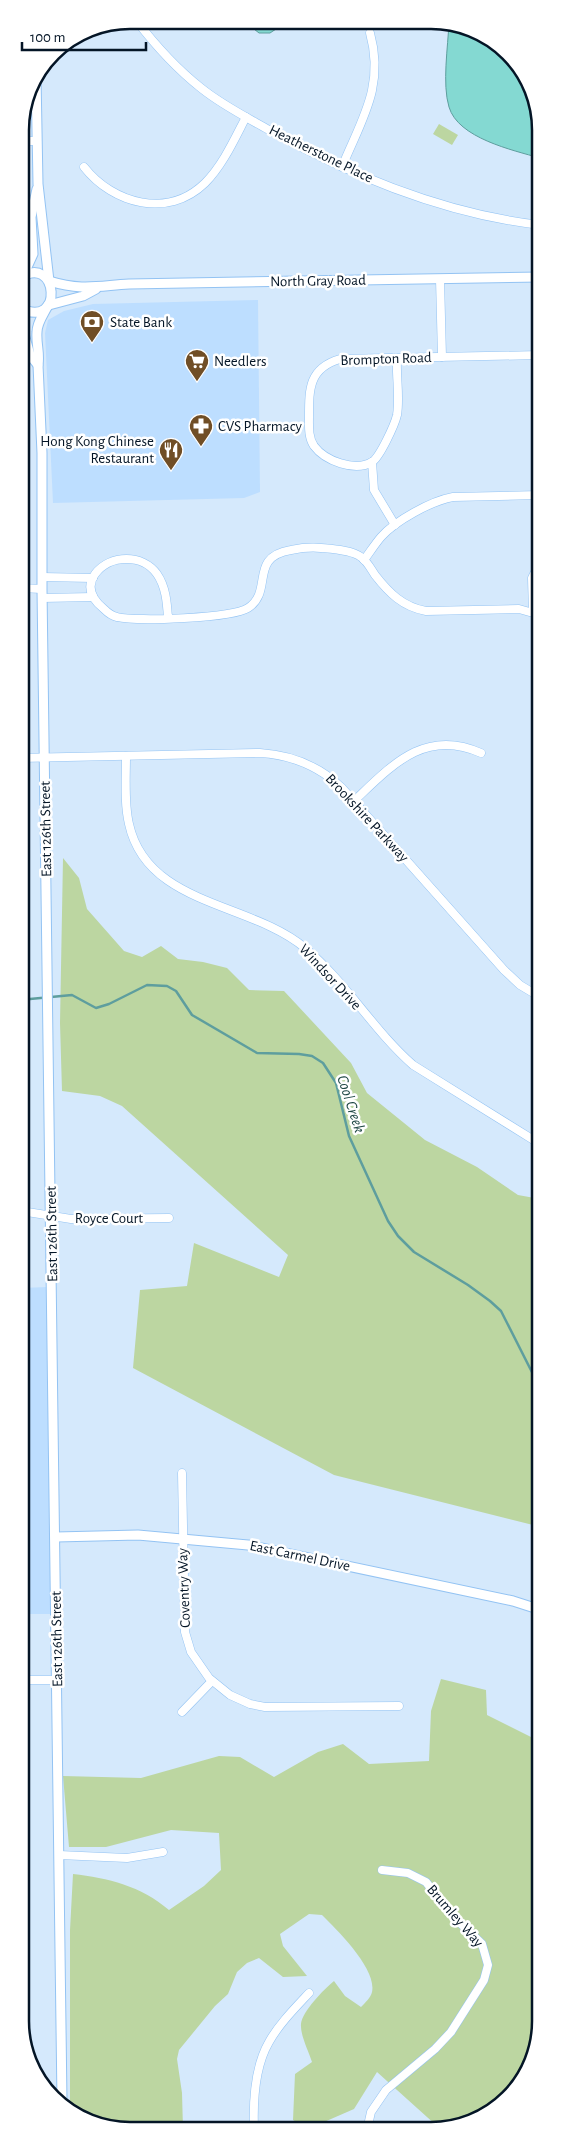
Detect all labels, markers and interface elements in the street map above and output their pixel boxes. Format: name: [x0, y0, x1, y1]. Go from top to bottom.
scale bar: [22, 20, 146, 52]
text: 100 m: [30, 30, 65, 45]
street label: Heatherstone Place: [267, 122, 375, 186]
street label: North Gray Road: [270, 273, 366, 289]
bank icon: State Bank: [79, 309, 105, 343]
place label: State Bank: [110, 315, 172, 330]
supermarket icon: Needlers: [184, 348, 210, 382]
street label: Brompton Road: [340, 350, 432, 368]
place label: Needlers: [214, 354, 267, 369]
pharmacy icon: CVS Pharmacy: [188, 413, 214, 447]
place label: CVS Pharmacy: [218, 419, 303, 434]
place label: Hong Kong Chinese Restaurant: [40, 434, 154, 466]
restaurant icon: Hong Kong Chinese Restaurant: [158, 437, 184, 471]
street label: Brookshire Parkway: [323, 771, 412, 865]
street label: East 126th Street: [38, 781, 54, 877]
street label: Windsor Drive: [296, 941, 364, 1013]
water label: Cool Creek: [334, 1073, 368, 1135]
street label: East 126th Street: [44, 1186, 60, 1282]
street label: Royce Court: [75, 1211, 143, 1226]
street label: East Carmel Drive: [248, 1538, 352, 1574]
street label: Coventry Way: [175, 1547, 193, 1628]
street label: East 126th Street: [49, 1591, 65, 1687]
street label: Brumley Way: [424, 1882, 486, 1951]

